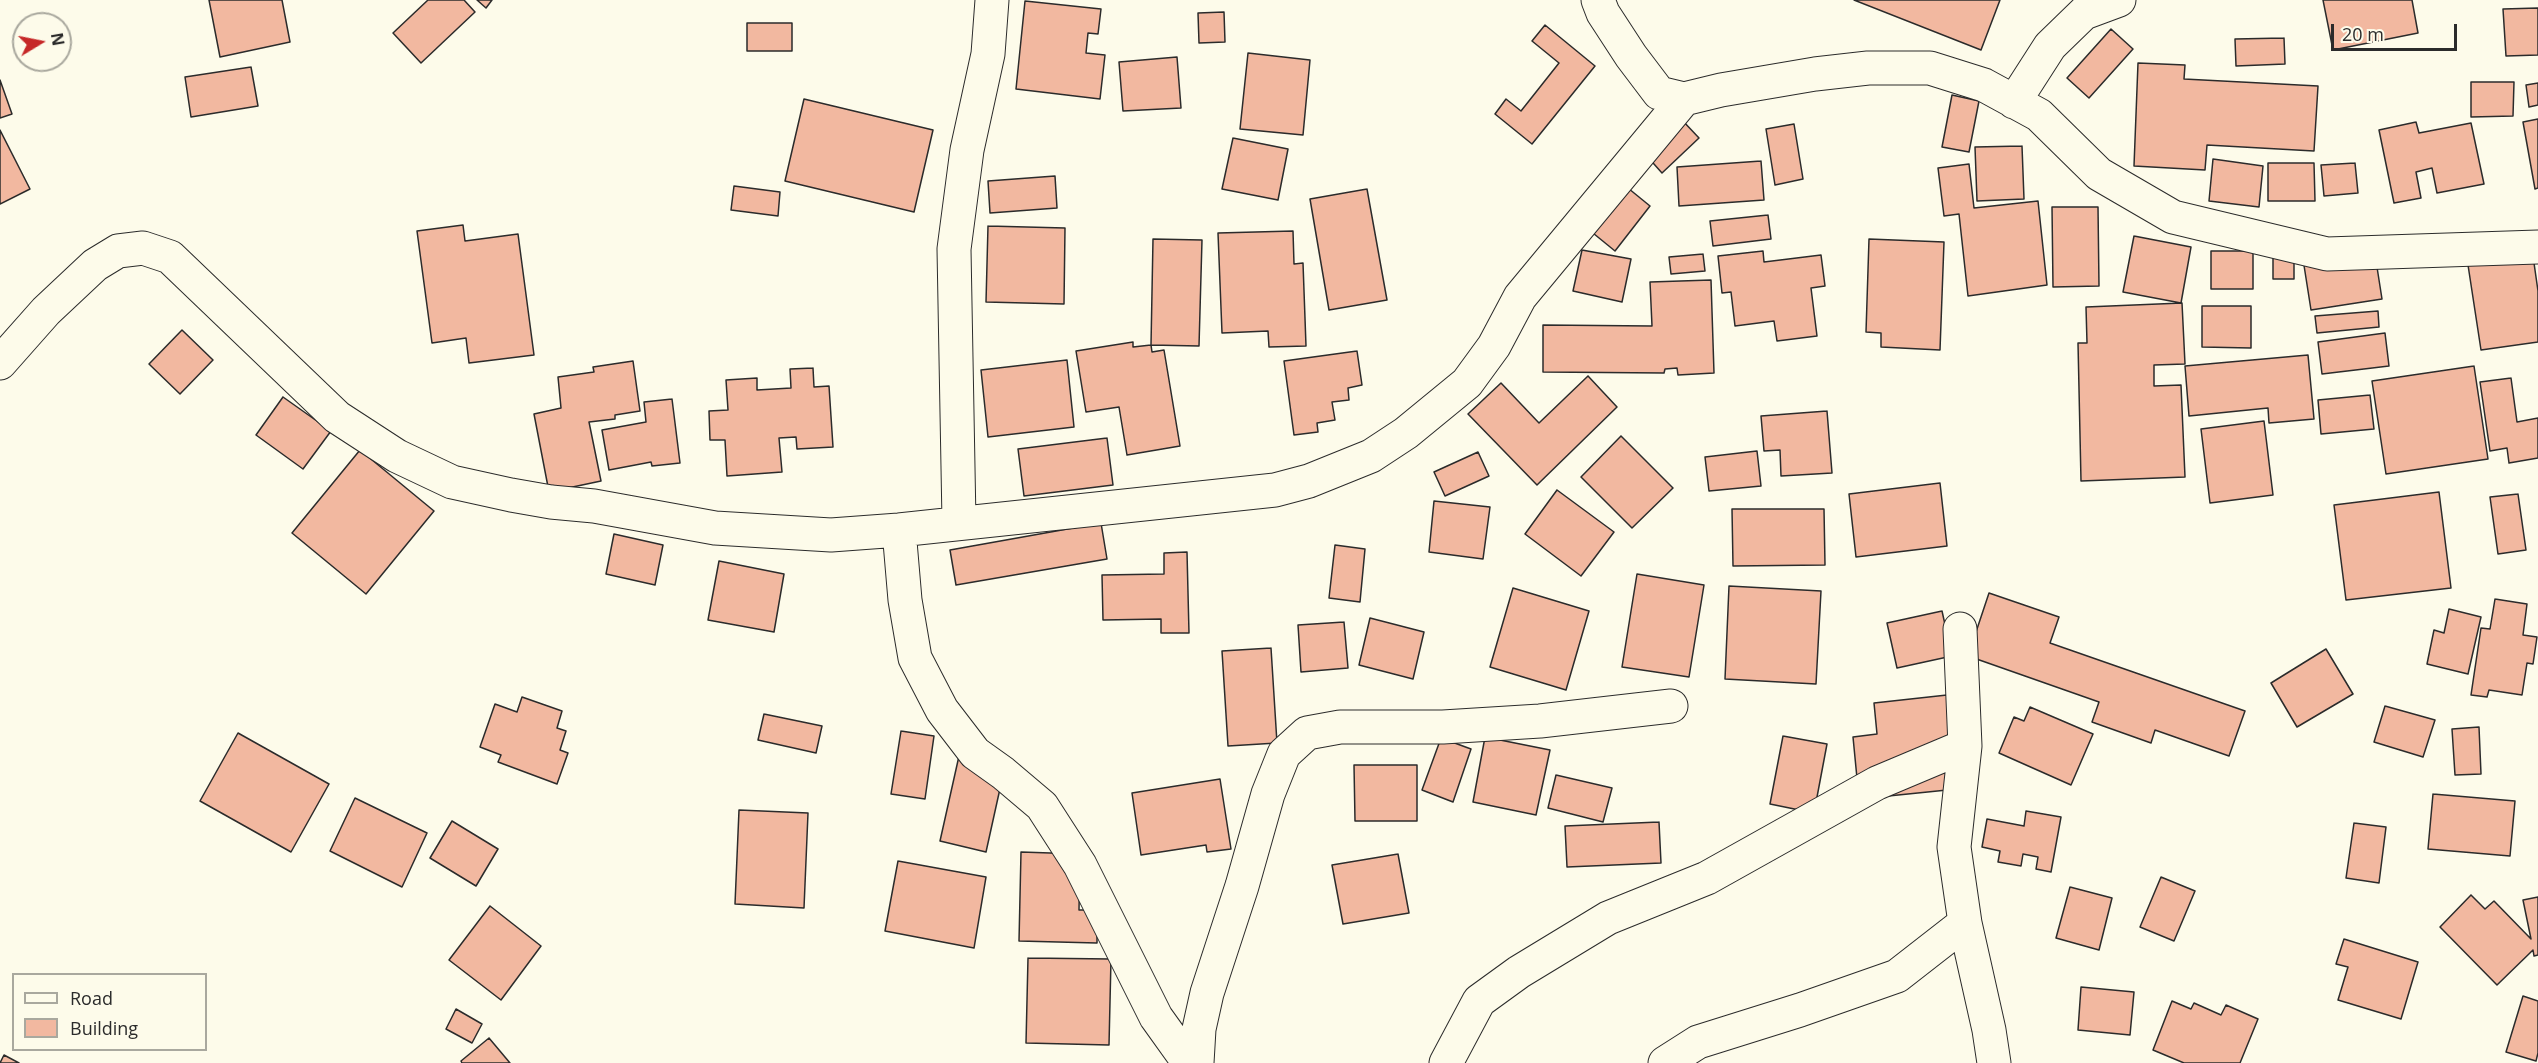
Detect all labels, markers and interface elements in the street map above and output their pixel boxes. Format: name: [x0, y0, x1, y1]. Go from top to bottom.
north arrow: [12, 12, 72, 72]
scale bar: [2334, 12, 2460, 50]
text: 20 m: [2342, 22, 2384, 46]
text: N: [46, 31, 70, 48]
legend: [12, 973, 207, 1051]
text: Road: [70, 986, 113, 1010]
text: Building: [70, 1016, 138, 1040]

